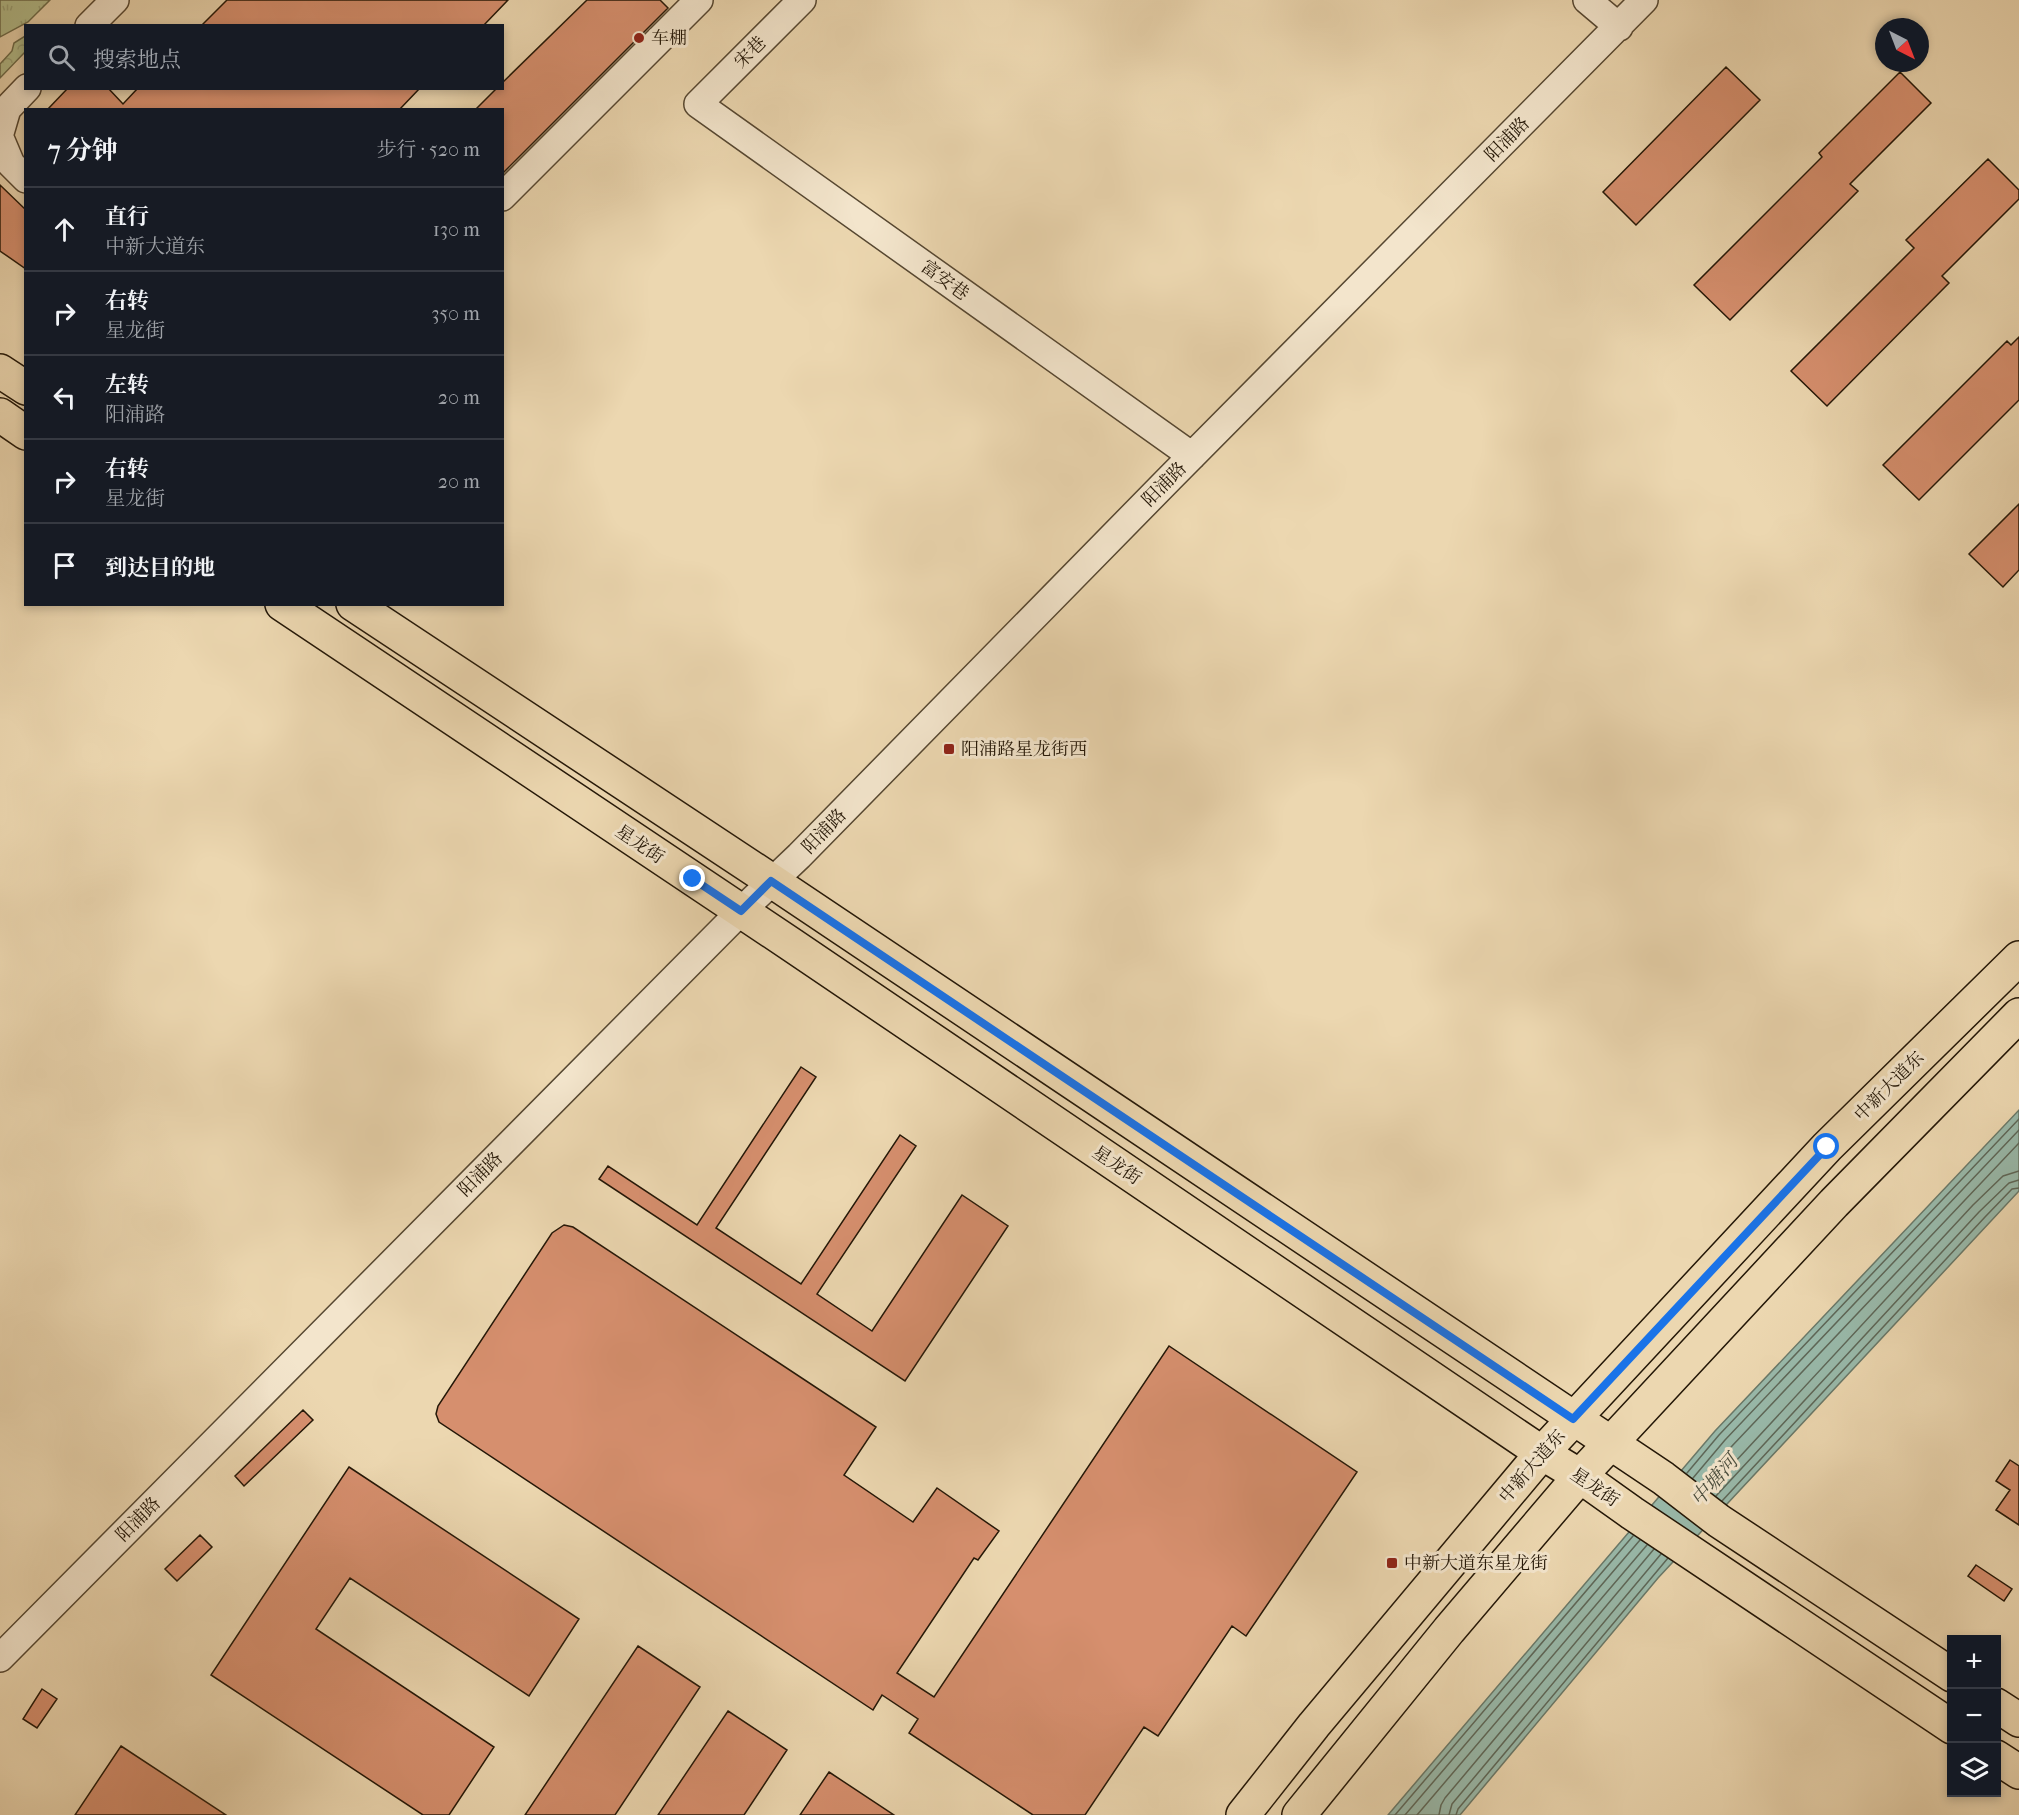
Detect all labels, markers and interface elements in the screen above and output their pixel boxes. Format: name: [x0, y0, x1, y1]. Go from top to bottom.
north arrow: [1875, 18, 1929, 72]
search box: [24, 24, 504, 90]
place label: 车棚: [651, 28, 687, 49]
marker: 车棚: [632, 31, 646, 45]
street label: 宋巷: [730, 32, 771, 73]
icon: search: [45, 41, 78, 74]
text: 搜索地点: [93, 47, 181, 73]
street label: 阳浦路: [1481, 113, 1534, 166]
text: 7 分钟: [48, 135, 118, 166]
text: 步行 · 520 m: [377, 138, 480, 161]
text: 直行: [105, 204, 149, 230]
icon: ahead: [48, 213, 81, 246]
text: 130 m: [433, 218, 480, 241]
text: 中新大道东: [105, 235, 205, 258]
street label: 富安巷: [917, 256, 973, 305]
text: 右转: [105, 288, 149, 314]
icon: right: [48, 297, 81, 330]
text: 350 m: [431, 302, 480, 325]
text: 星龙街: [105, 319, 165, 342]
text: 左转: [105, 372, 149, 398]
icon: left: [48, 381, 81, 414]
text: 20 m: [438, 386, 480, 409]
text: 阳浦路: [105, 403, 165, 426]
text: 右转: [105, 456, 149, 482]
street label: 阳浦路: [1138, 458, 1191, 511]
icon: right: [48, 465, 81, 498]
text: 20 m: [438, 470, 480, 493]
text: 星龙街: [105, 487, 165, 510]
icon: arrive: [48, 549, 81, 582]
text: 到达目的地: [105, 555, 215, 581]
place label: 阳浦路星龙街西: [961, 739, 1087, 760]
marker: 阳浦路星龙街西: [942, 742, 956, 756]
street label: 阳浦路: [798, 805, 851, 858]
street label: 星龙街: [611, 821, 668, 868]
route end: [679, 865, 705, 891]
street label: 中新大道东: [1850, 1047, 1929, 1126]
route start: [1813, 1133, 1839, 1159]
street label: 星龙街: [1088, 1142, 1145, 1189]
street label: 阳浦路: [454, 1148, 507, 1201]
street label: 中新大道东: [1495, 1425, 1570, 1507]
water label: 中塘河: [1686, 1448, 1745, 1511]
street label: 星龙街: [1566, 1464, 1623, 1511]
street label: 阳浦路: [112, 1493, 165, 1546]
place label: 中新大道东星龙街: [1404, 1553, 1548, 1574]
marker: 中新大道东星龙街: [1385, 1556, 1399, 1570]
map controls: [1947, 1635, 2001, 1797]
button: +: [1947, 1635, 2001, 1689]
button: −: [1947, 1689, 2001, 1743]
button: layers: [1947, 1743, 2001, 1797]

